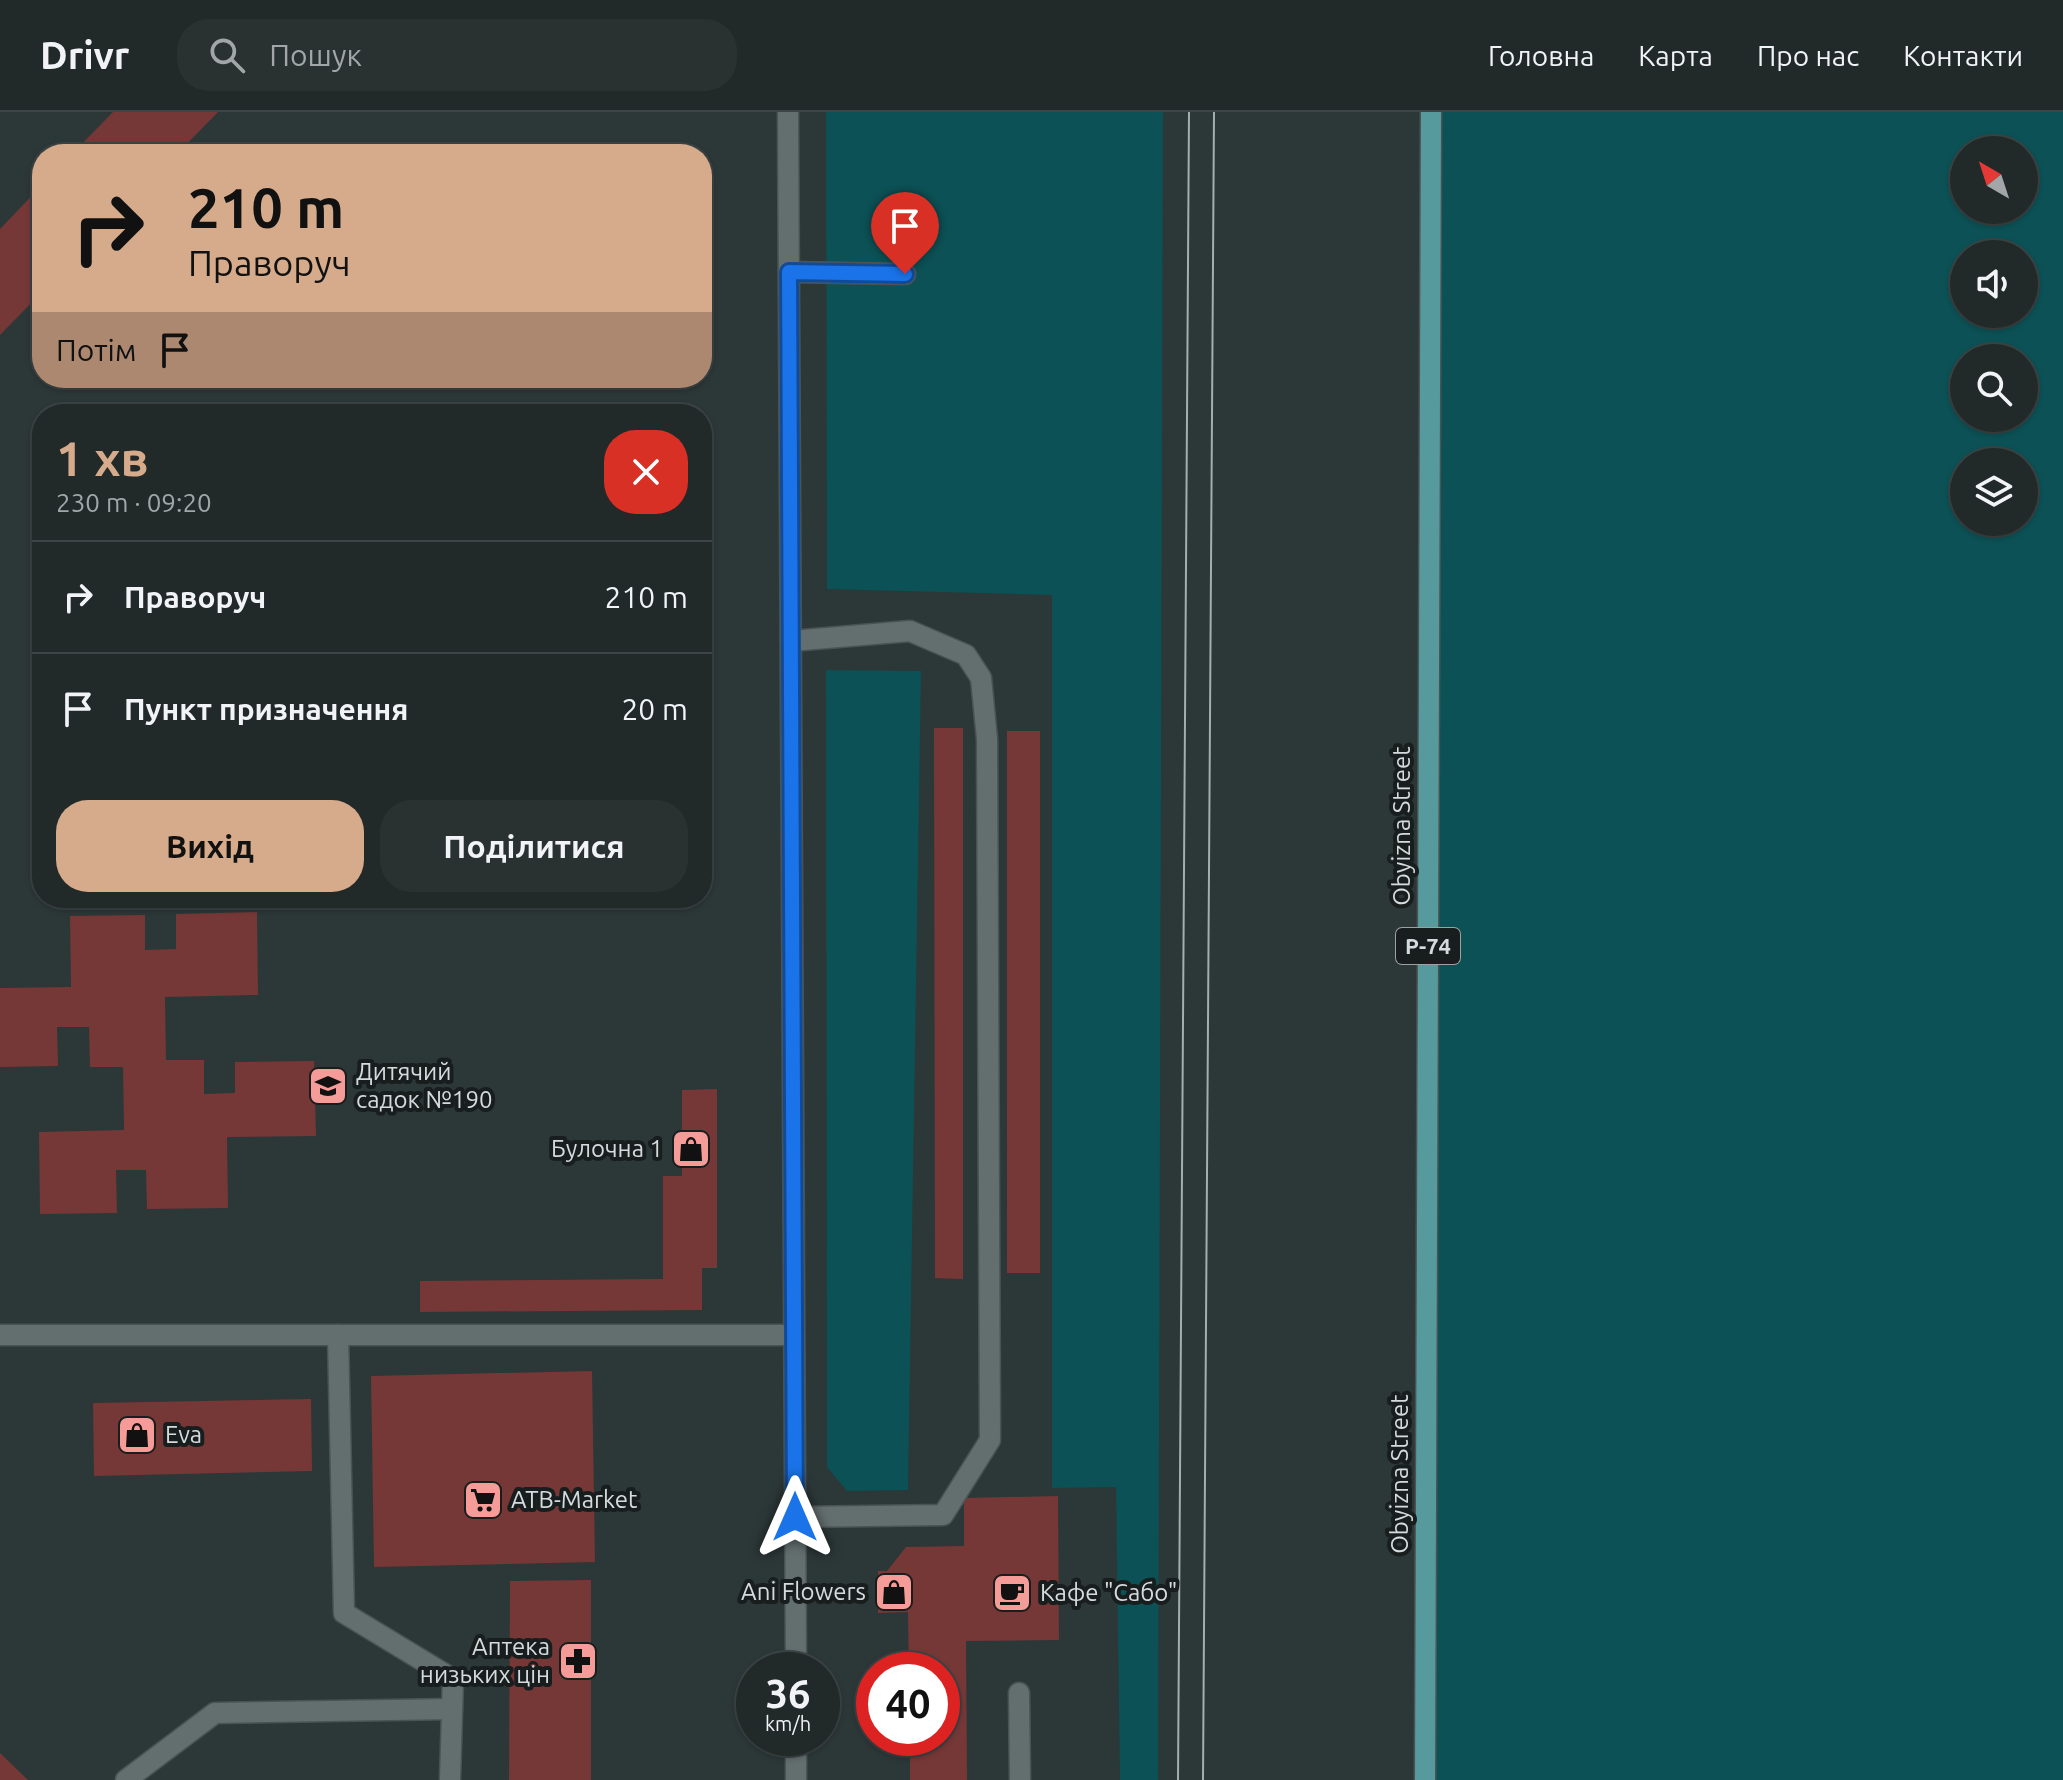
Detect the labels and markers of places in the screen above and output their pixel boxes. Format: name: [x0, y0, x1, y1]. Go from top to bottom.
pin: [871, 192, 939, 274]
place label: Дитячий садок №190: [356, 1058, 492, 1113]
school or university icon: Дитячий садок №190: [307, 1065, 349, 1107]
shop icon: Булочна 1: [670, 1128, 712, 1170]
place label: Булочна 1: [551, 1135, 663, 1162]
shop icon: Eva: [116, 1414, 158, 1456]
place label: Eva: [165, 1421, 202, 1448]
supermarket icon: ATB-Market: [462, 1479, 504, 1521]
place label: ATB-Market: [511, 1486, 638, 1513]
shop icon: Ani Flowers: [873, 1571, 915, 1613]
cafe icon: Кафе "Сабо": [991, 1572, 1033, 1614]
place label: Ani Flowers: [741, 1578, 866, 1605]
place label: Кафе "Сабо": [1040, 1579, 1177, 1606]
place label: Аптека низьких цін: [420, 1633, 550, 1688]
pharmacy icon: Аптека низьких цін: [557, 1640, 599, 1682]

